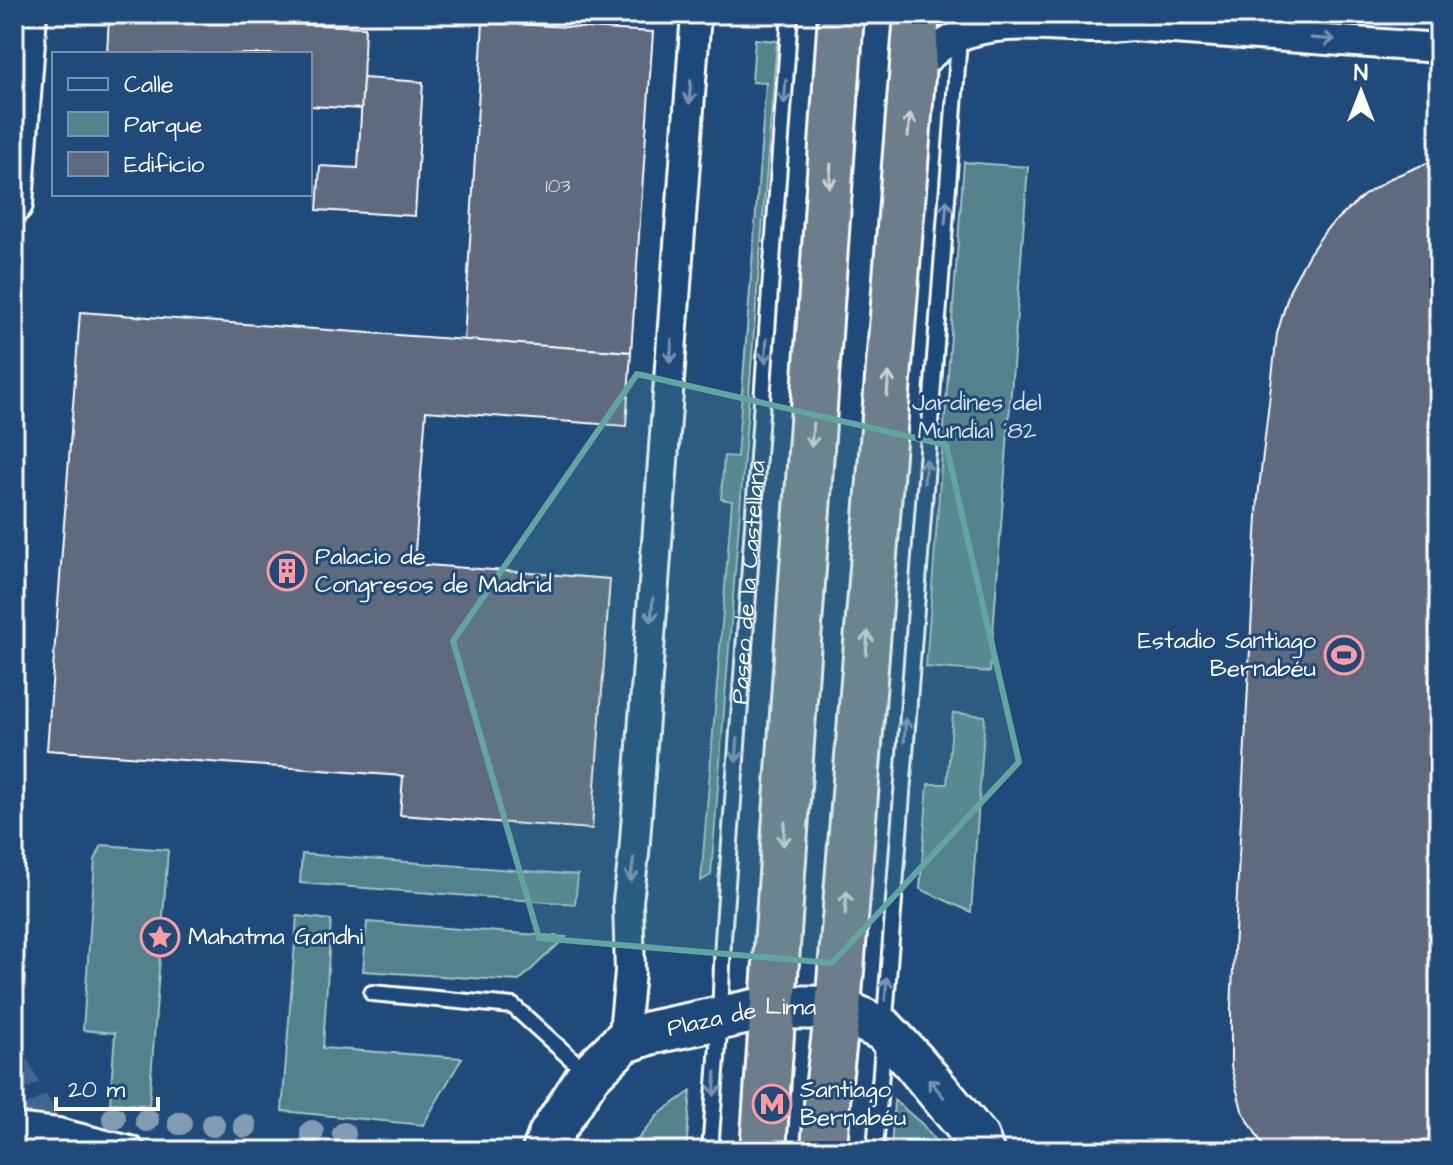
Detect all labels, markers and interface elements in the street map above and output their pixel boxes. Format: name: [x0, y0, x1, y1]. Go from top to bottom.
one-way arrow: [1309, 32, 1335, 47]
legend: [52, 52, 312, 196]
north arrow: [1321, 52, 1401, 132]
text: N: [1354, 58, 1368, 89]
text: Calle: [124, 68, 174, 102]
one-way arrow: [682, 78, 697, 105]
one-way arrow: [777, 78, 792, 105]
text: Parque: [124, 108, 202, 142]
one-way arrow: [902, 112, 917, 139]
text: Edificio: [124, 148, 205, 182]
one-way arrow: [822, 162, 837, 189]
house number: 103: [545, 172, 571, 200]
one-way arrow: [939, 199, 954, 226]
one-way arrow: [663, 337, 678, 364]
one-way arrow: [758, 337, 773, 364]
one-way arrow: [881, 371, 896, 398]
park label: Jardines del Mundial ´82: [912, 386, 1042, 448]
one-way arrow: [804, 421, 819, 448]
one-way arrow: [918, 458, 933, 485]
street label: Paseo de la Castellana: [723, 459, 775, 705]
place label: Palacio de Congresos de Madrid: [315, 540, 552, 603]
building icon: Palacio de Congresos de Madrid: [266, 550, 308, 592]
one-way arrow: [644, 596, 659, 623]
place label: Estadio Santiago Bernabéu: [1138, 624, 1317, 686]
one-way arrow: [860, 630, 875, 657]
sports icon: Estadio Santiago Bernabéu: [1323, 634, 1365, 676]
one-way arrow: [898, 717, 913, 744]
one-way arrow: [729, 736, 744, 763]
one-way arrow: [776, 820, 791, 847]
one-way arrow: [625, 856, 640, 883]
one-way arrow: [839, 890, 854, 916]
place icon: Mahatma Gandhi: [139, 916, 181, 958]
place label: Mahatma Gandhi: [188, 920, 363, 954]
one-way arrow: [879, 976, 894, 1003]
street label: Plaza de Lima: [664, 990, 817, 1046]
scale bar: [56, 1061, 158, 1111]
one-way arrow: [707, 1070, 722, 1097]
text: 20 m: [68, 1073, 125, 1107]
place label: Santiago Bernabéu: [800, 1073, 906, 1135]
one-way arrow: [927, 1079, 945, 1099]
metro station icon: Santiago Bernabéu: [751, 1083, 793, 1125]

